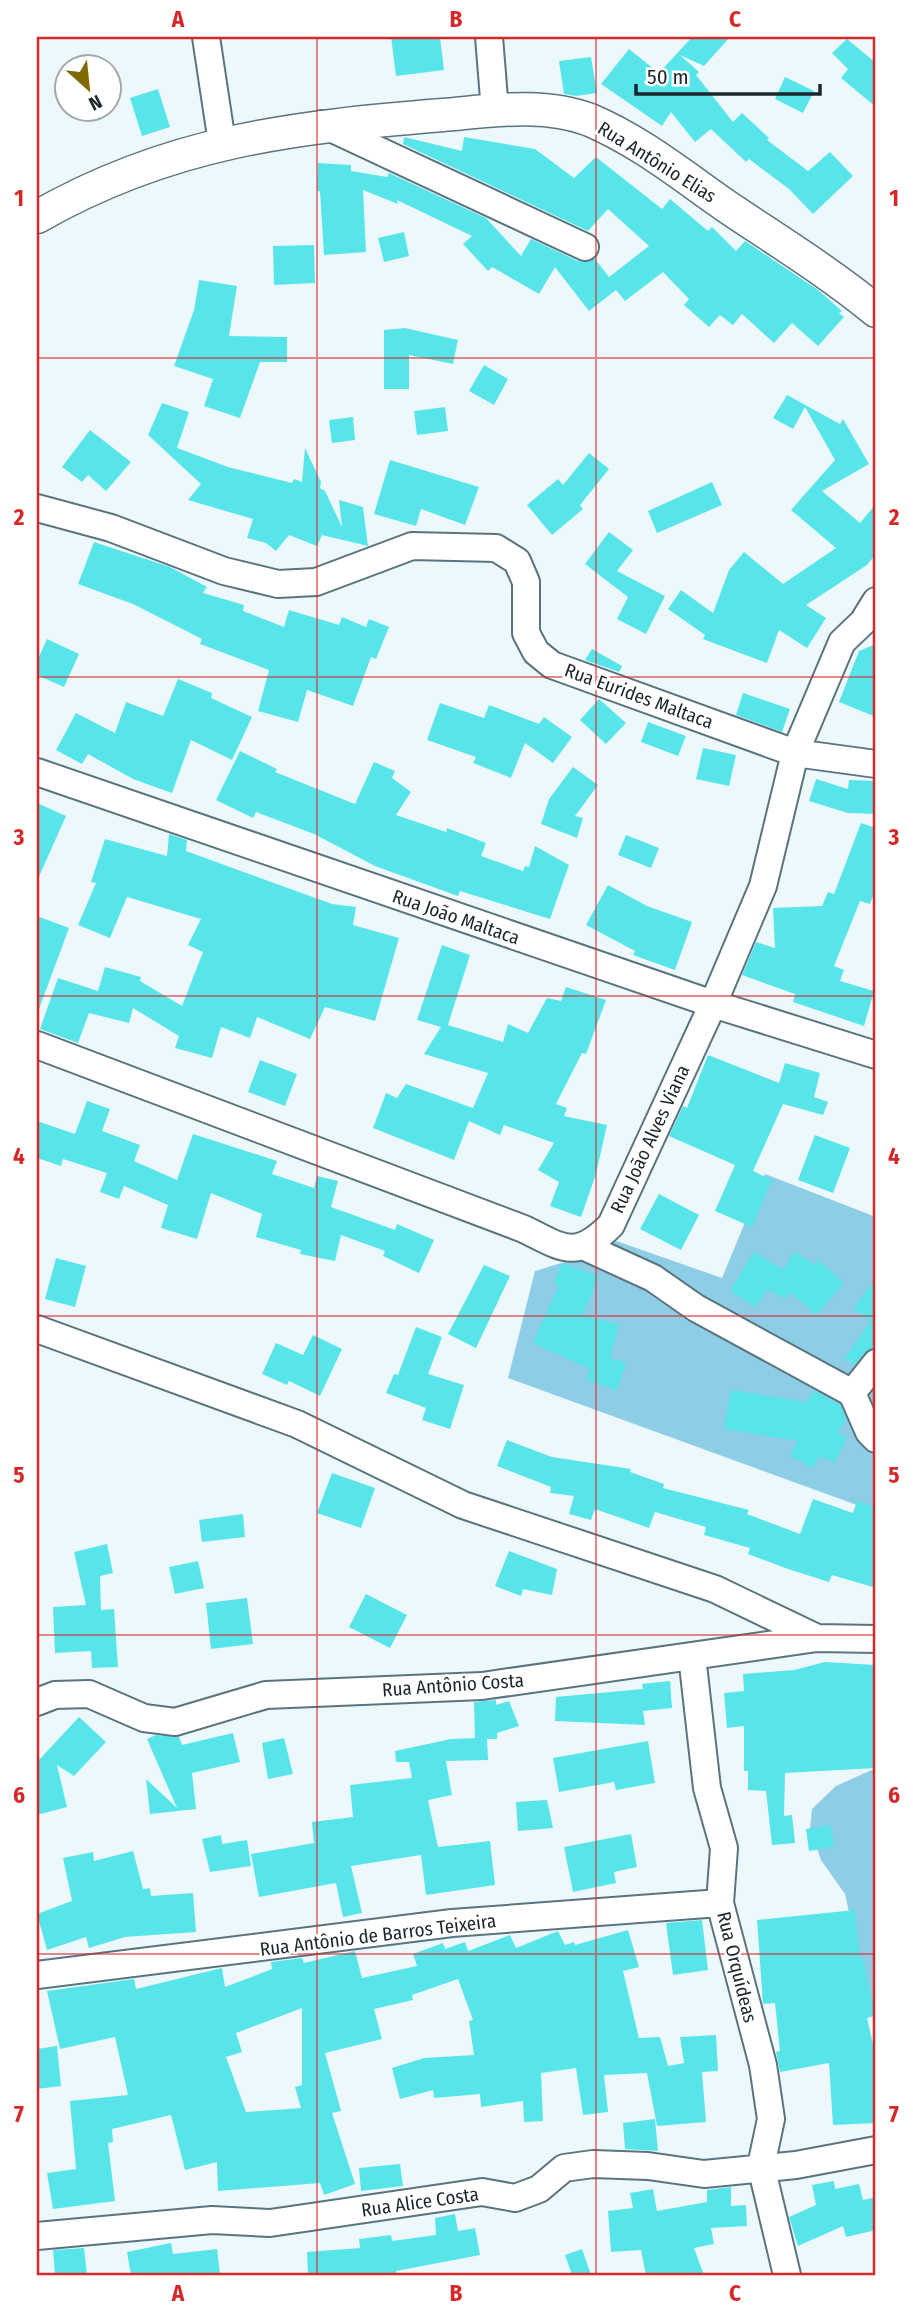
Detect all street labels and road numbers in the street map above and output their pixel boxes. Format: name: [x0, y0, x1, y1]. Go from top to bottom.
street label: Rua Antônio Elias: [594, 116, 720, 208]
street label: Rua Eurides Maltaca: [562, 658, 716, 734]
street label: Rua João Maltaca: [389, 884, 523, 950]
street label: Rua João Alves Viana: [606, 1061, 694, 1217]
street label: Rua Antônio Costa: [381, 1669, 525, 1701]
street label: Rua Antônio de Barros Teixeira: [259, 1909, 497, 1961]
street label: Rua Orquídeas: [712, 1909, 762, 2025]
street label: Rua Alice Costa: [360, 2182, 480, 2222]

